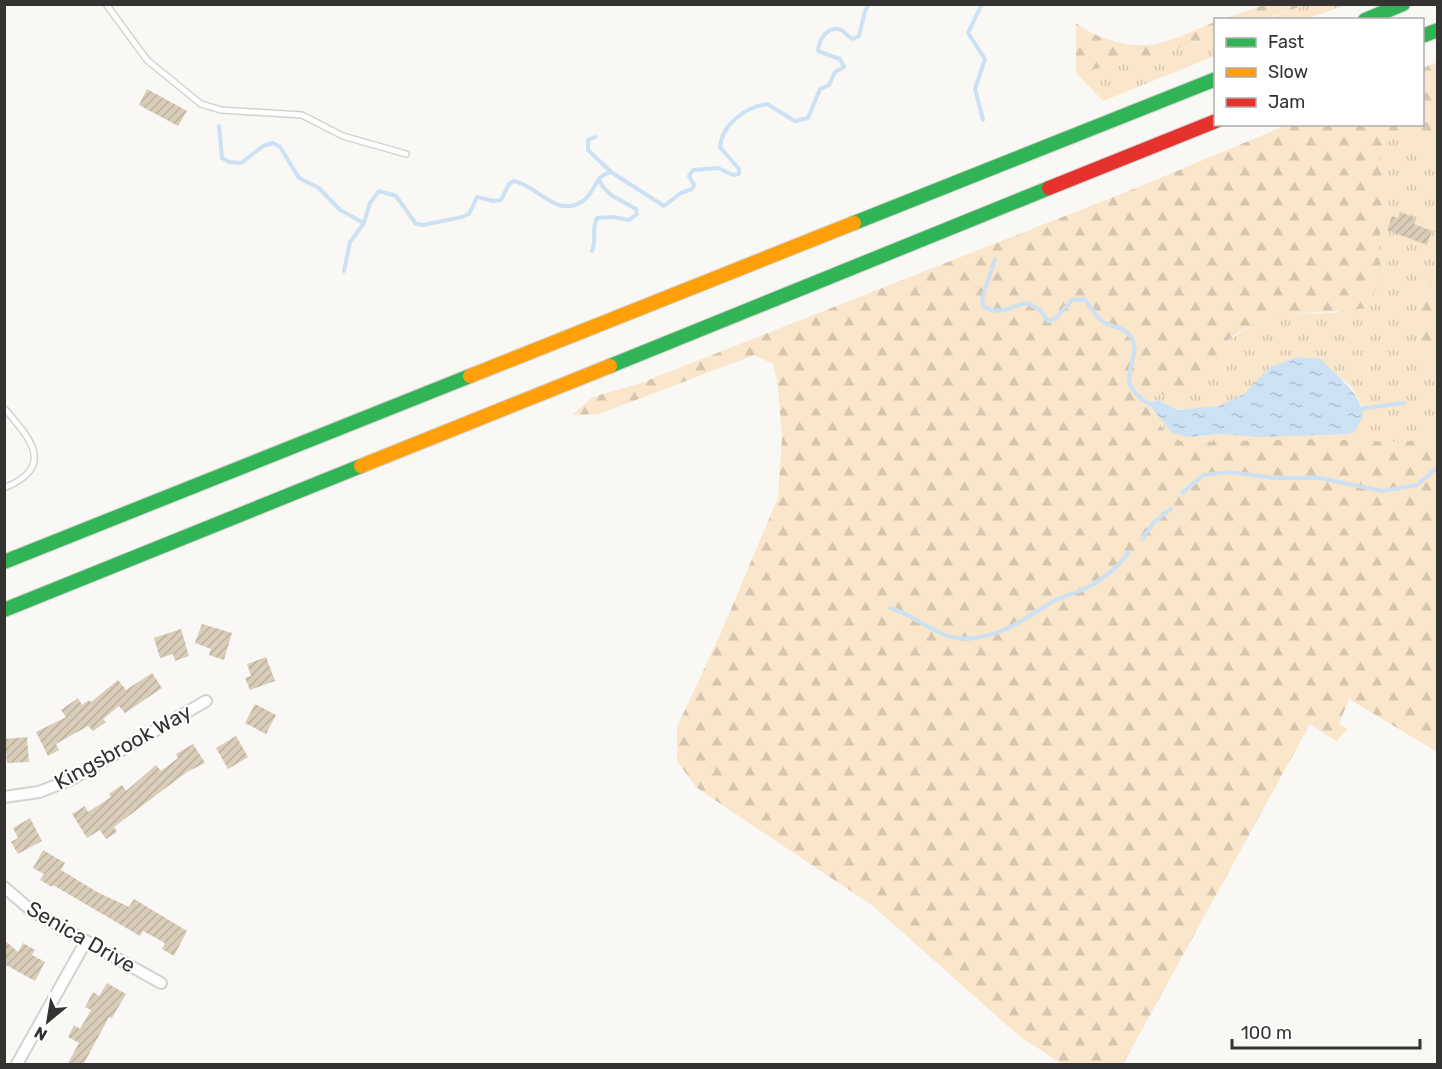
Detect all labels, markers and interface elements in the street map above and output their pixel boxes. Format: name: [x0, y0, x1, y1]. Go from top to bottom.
legend: [1214, 18, 1424, 126]
text: Fast: [1268, 31, 1304, 53]
text: Slow: [1268, 61, 1308, 83]
text: Jam: [1268, 91, 1305, 113]
street label: Kingsbrook Way: [50, 698, 196, 795]
street label: Senica Drive: [22, 895, 140, 978]
north arrow: [18, 991, 78, 1051]
scale bar: [1232, 1012, 1420, 1050]
text: N: [31, 1022, 50, 1045]
text: 100 m: [1241, 1022, 1292, 1044]

